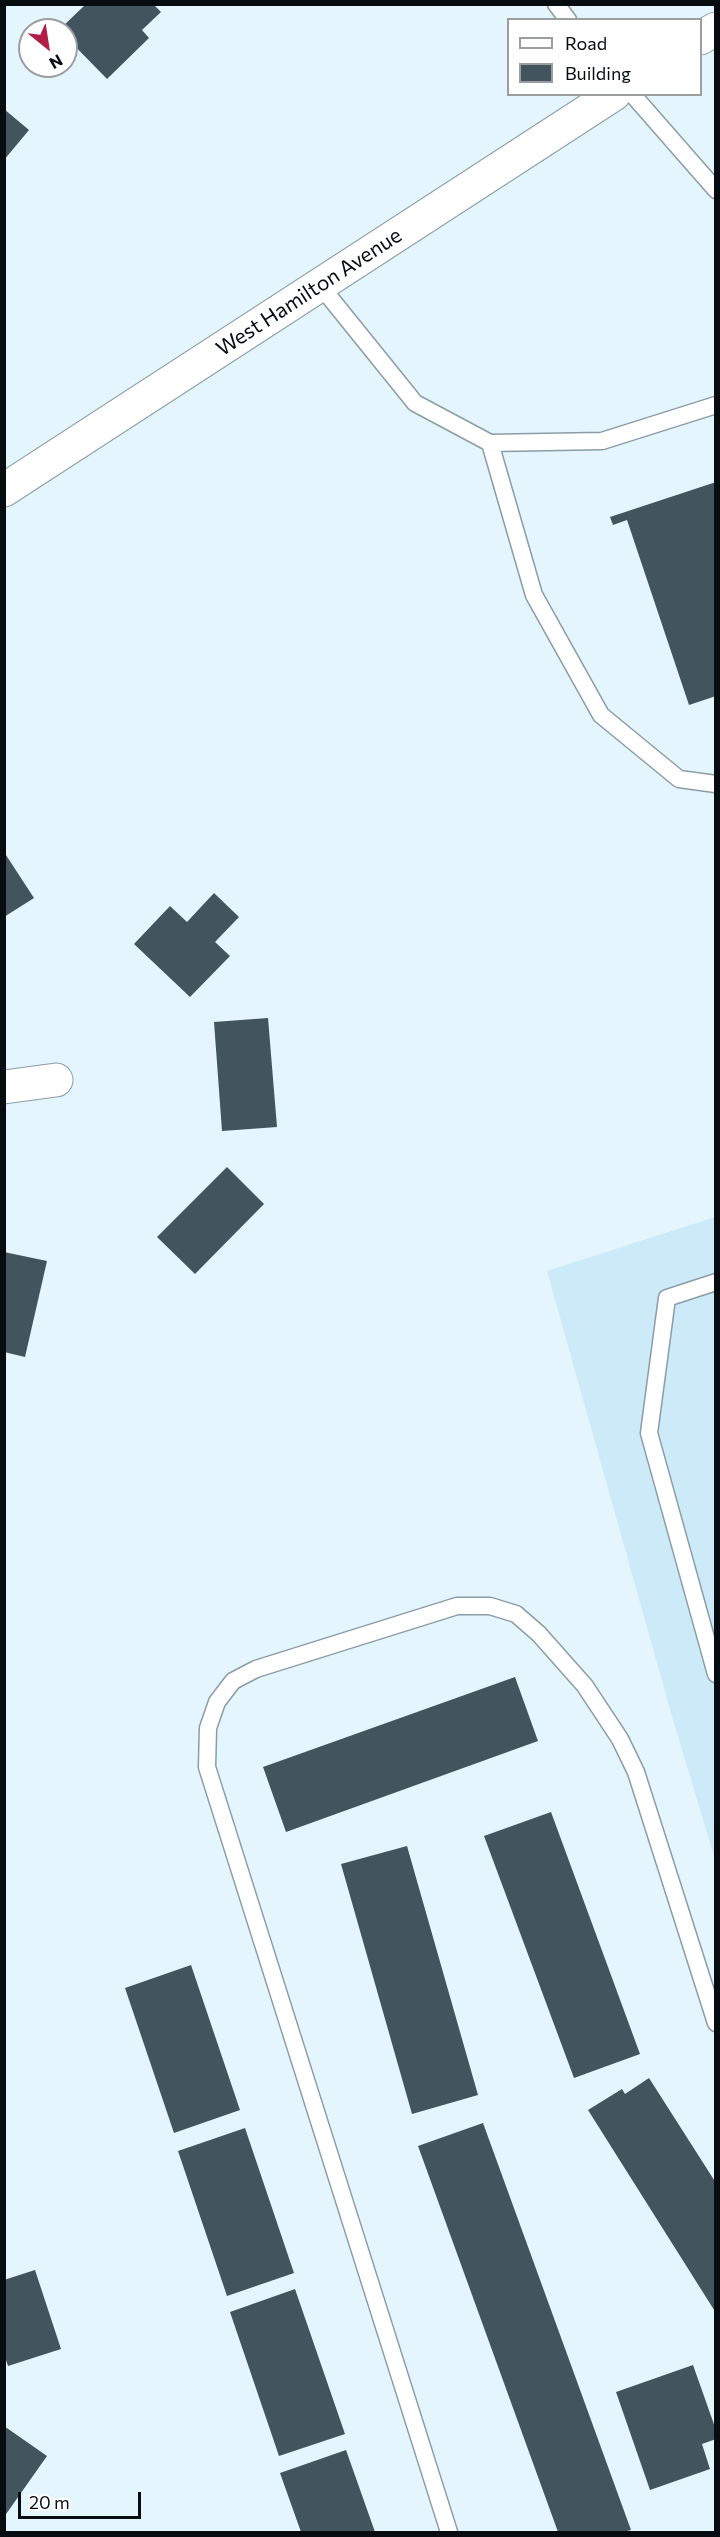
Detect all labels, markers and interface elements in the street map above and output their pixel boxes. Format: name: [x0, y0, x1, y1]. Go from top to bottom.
north arrow: [18, 18, 78, 78]
legend: [507, 18, 702, 96]
text: Road: [565, 32, 607, 54]
text: N: [46, 51, 66, 74]
text: Building: [565, 62, 631, 84]
street label: West Hamilton Avenue: [212, 223, 406, 361]
scale bar: [21, 2480, 144, 2518]
text: 20 m: [29, 2491, 70, 2513]

